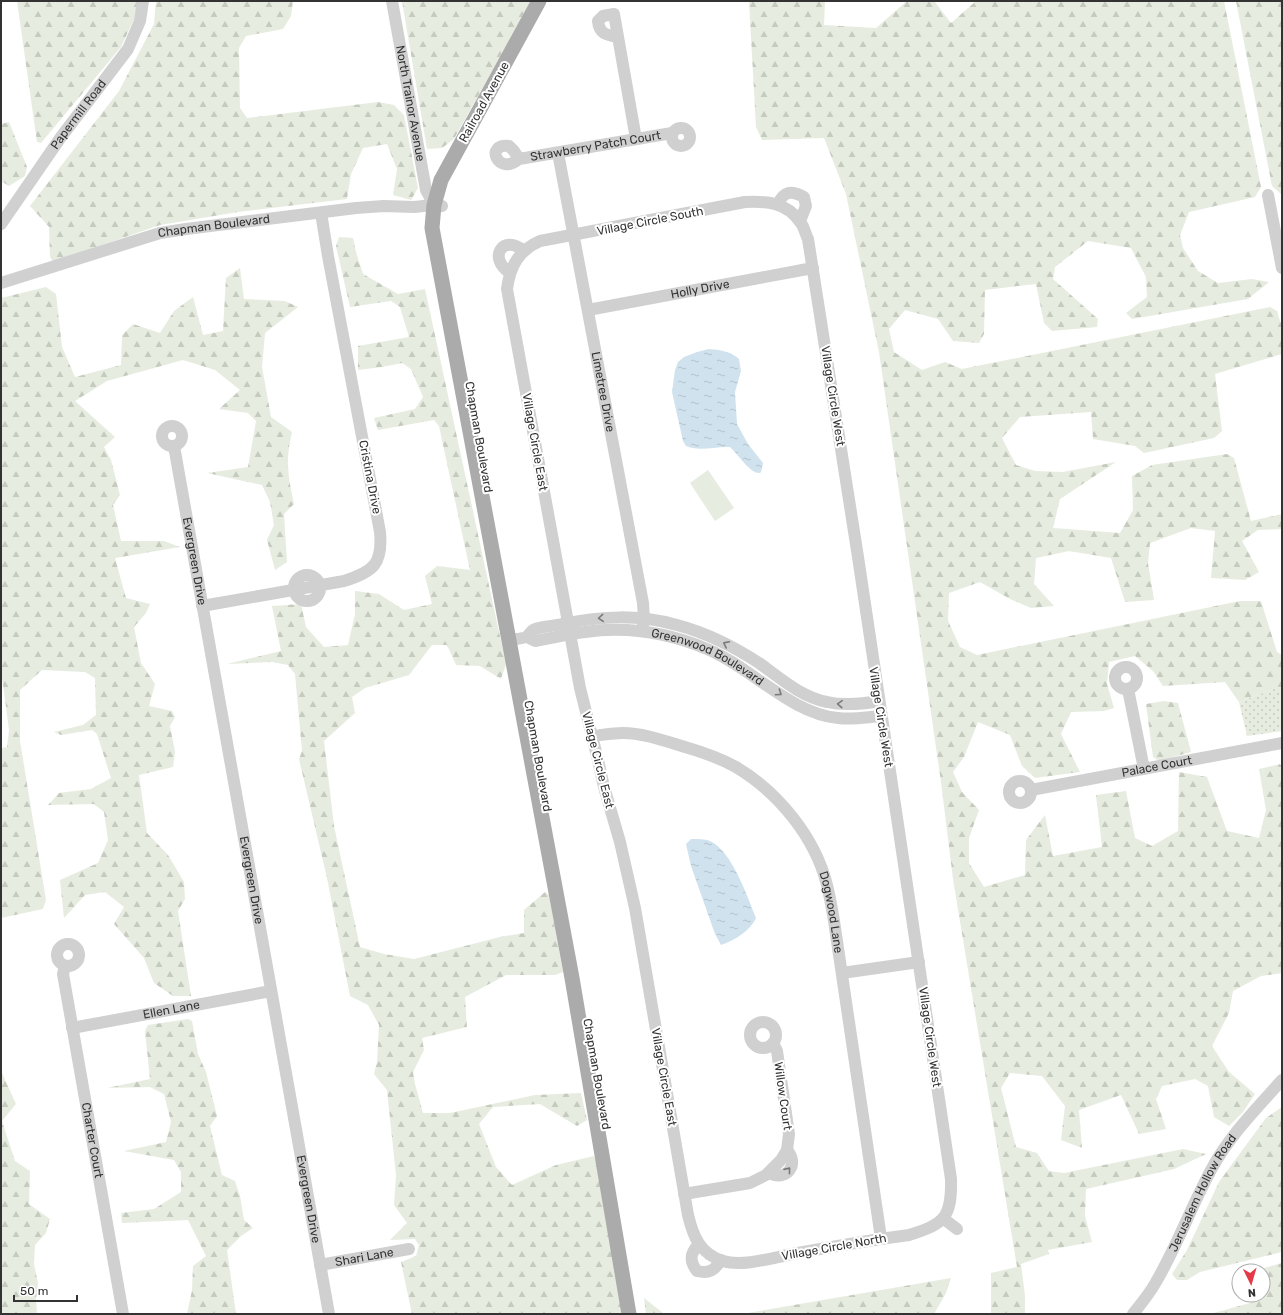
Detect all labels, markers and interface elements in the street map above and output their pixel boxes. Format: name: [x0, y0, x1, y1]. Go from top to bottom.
street label: North Trainor Avenue: [393, 44, 428, 163]
street label: Railroad Avenue: [456, 59, 512, 145]
street label: Papermill Road: [48, 77, 109, 152]
street label: Strawberry Patch Court: [529, 128, 662, 164]
street label: Village Circle South: [596, 204, 704, 238]
street label: Chapman Boulevard: [157, 212, 271, 240]
street label: Holly Drive: [670, 277, 731, 301]
street label: Village Circle West: [818, 345, 848, 447]
street label: Limetree Drive: [589, 350, 618, 433]
street label: Chapman Boulevard: [462, 380, 496, 494]
street label: Village Circle East: [519, 392, 551, 492]
street label: Cristina Drive: [356, 439, 384, 515]
street label: Evergreen Drive: [180, 516, 209, 606]
one-way arrow: [598, 613, 604, 622]
street label: Greenwood Boulevard: [650, 626, 766, 688]
one-way arrow: [723, 641, 731, 648]
street label: Village Circle West: [866, 666, 896, 768]
one-way arrow: [774, 688, 781, 695]
street label: Chapman Boulevard: [521, 699, 555, 813]
one-way arrow: [837, 699, 843, 708]
street label: Village Circle East: [579, 710, 617, 810]
street label: Palace Court: [1120, 753, 1194, 780]
street label: Evergreen Drive: [237, 835, 266, 925]
street label: Dogwood Lane: [816, 870, 846, 954]
street label: Village Circle West: [916, 986, 944, 1088]
street label: Ellen Lane: [142, 997, 201, 1022]
street label: Chapman Boulevard: [580, 1017, 614, 1131]
street label: Village Circle East: [648, 1027, 680, 1127]
street label: Willow Court: [771, 1061, 795, 1131]
street label: Charter Court: [79, 1101, 106, 1179]
street label: Jerusalem Hollow Road: [1166, 1131, 1239, 1254]
street label: Evergreen Drive: [294, 1154, 323, 1244]
one-way arrow: [783, 1167, 790, 1174]
street label: Village Circle North: [780, 1231, 888, 1263]
street label: Shari Lane: [334, 1245, 395, 1269]
north arrow: [1231, 1263, 1271, 1303]
scale bar: [14, 1277, 77, 1303]
text: 50 m: [20, 1284, 48, 1298]
text: N: [1247, 1286, 1256, 1299]

